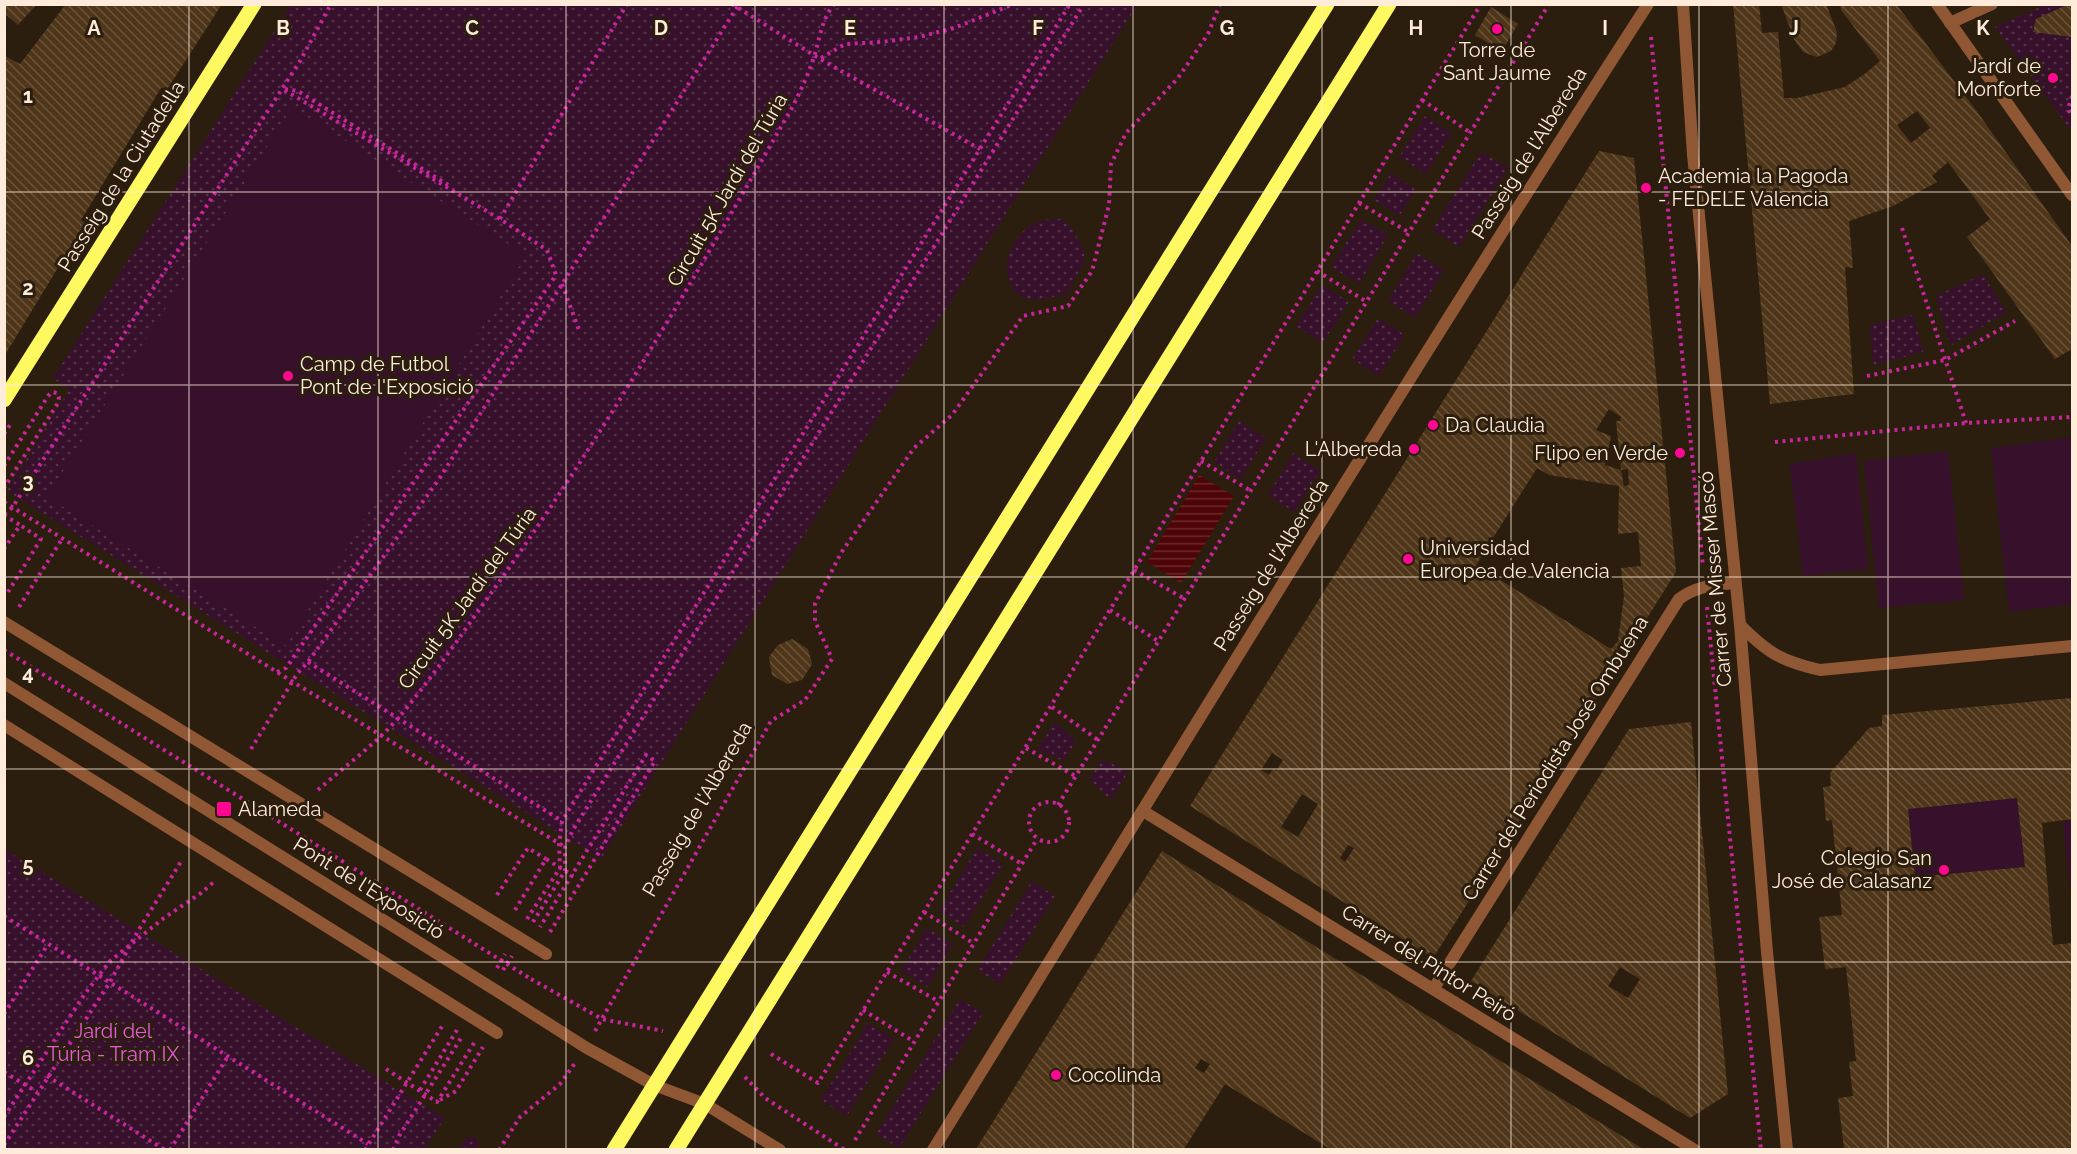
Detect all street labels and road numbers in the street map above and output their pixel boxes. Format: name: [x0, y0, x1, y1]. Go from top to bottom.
street label: Passeig de l'Albereda: [1466, 63, 1592, 243]
street label: Passeig de la Ciutadella: [52, 76, 190, 276]
street label: Circuit 5K Jardí del Túria: [662, 89, 792, 291]
street label: Carrer de Misser Mascó: [1694, 470, 1736, 688]
street label: Passeig de l'Albereda: [1208, 475, 1334, 655]
street label: Circuit 5K Jardí del Túria: [393, 502, 541, 694]
street label: Carrer del Periodista José Ombuena: [1457, 611, 1653, 905]
street label: Passeig de l'Albereda: [637, 717, 757, 901]
street label: Pont de l'Exposició: [289, 832, 449, 944]
street label: Carrer del Pintor Peiró: [1337, 900, 1521, 1027]

